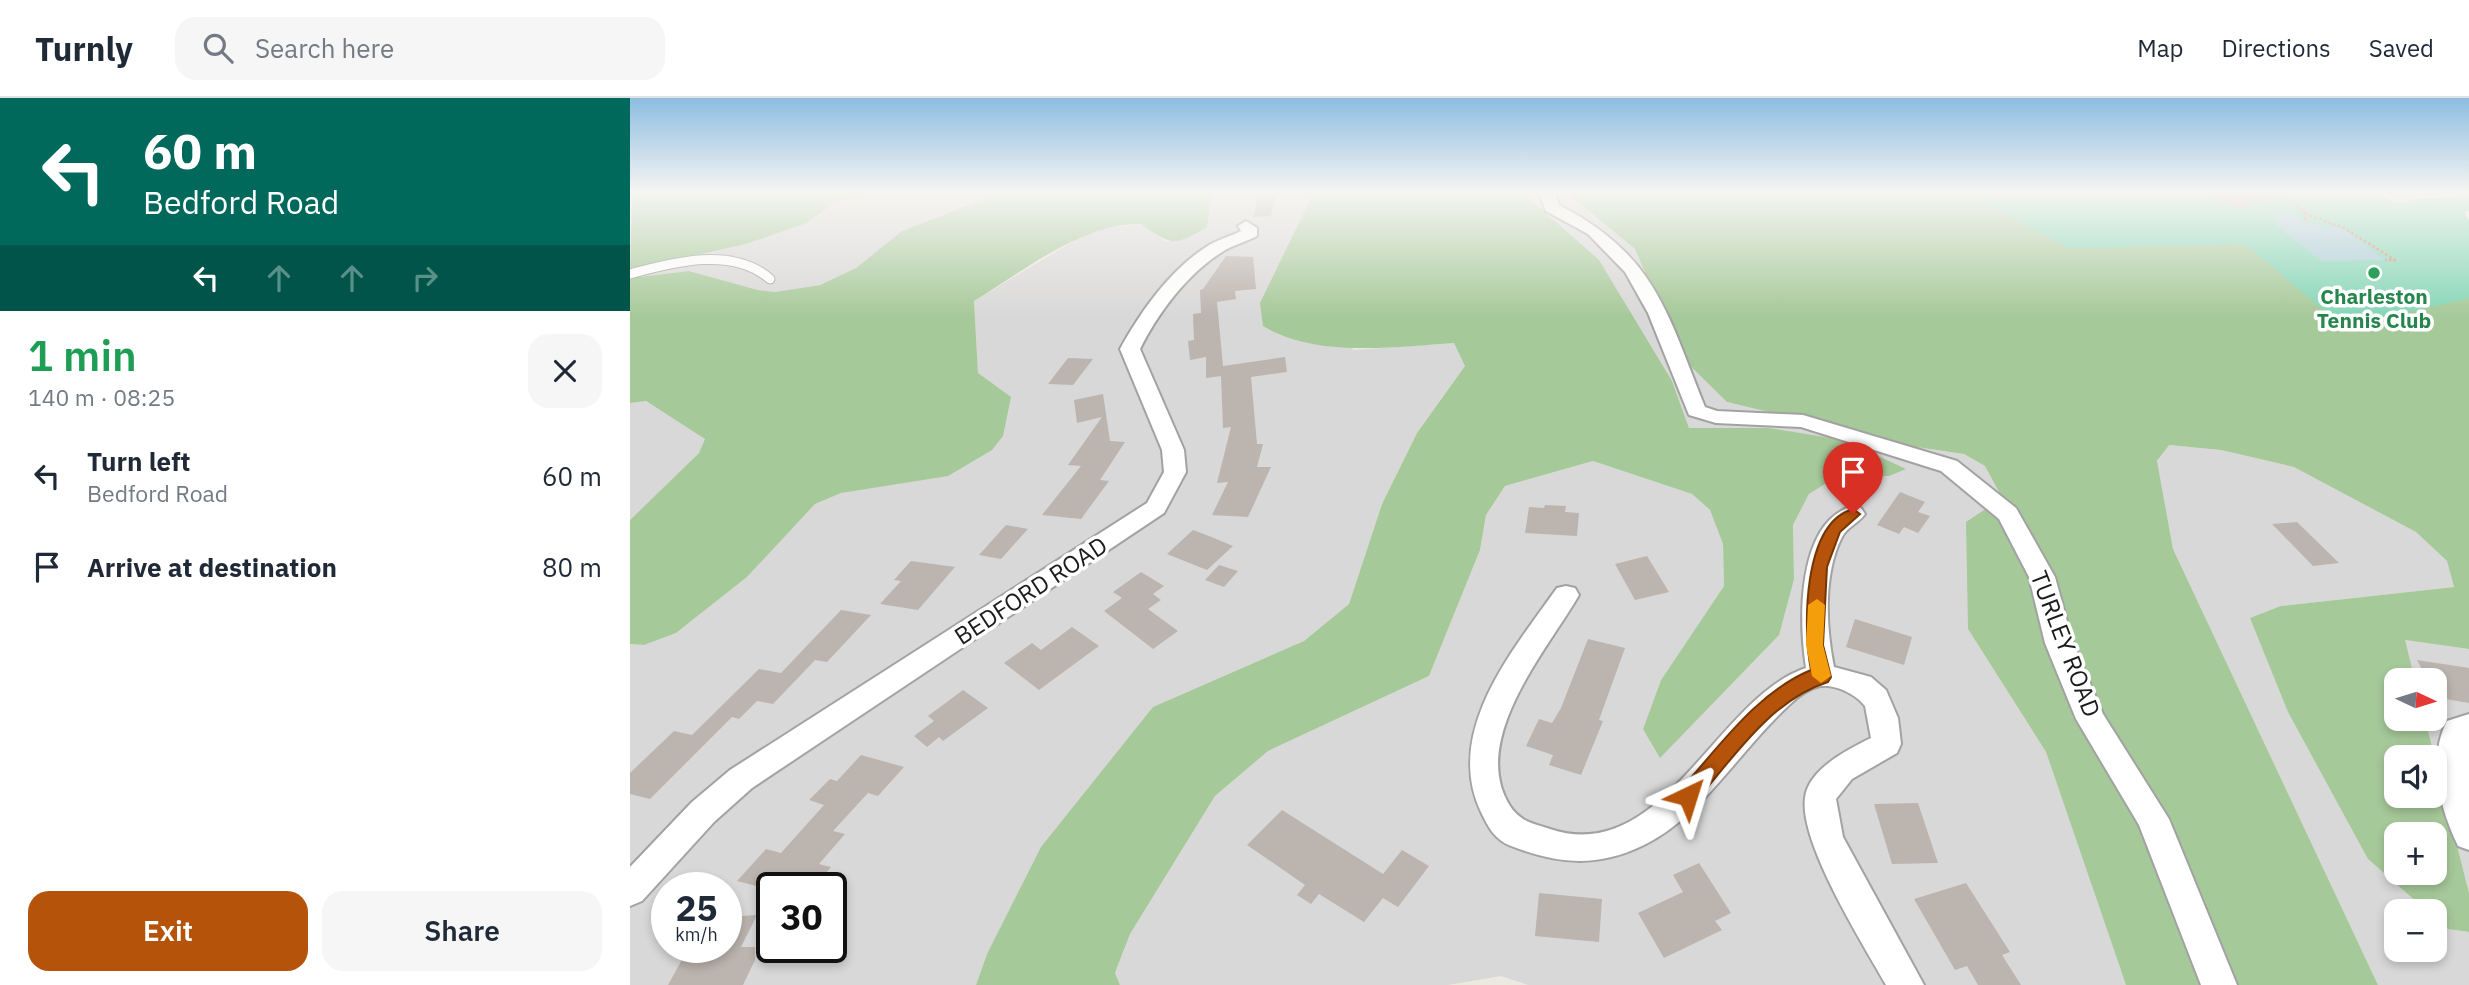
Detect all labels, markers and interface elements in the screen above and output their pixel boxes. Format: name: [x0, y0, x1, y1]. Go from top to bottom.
search box: [175, 17, 665, 80]
text: Turnly: [35, 27, 133, 70]
icon: search: [199, 29, 237, 67]
text: Search here: [255, 31, 394, 65]
text: Map: [2137, 32, 2183, 64]
text: Directions: [2221, 32, 2331, 64]
text: Saved: [2369, 32, 2434, 64]
text: 60 m: [143, 119, 257, 182]
icon: left: [28, 126, 119, 217]
text: Bedford Road: [143, 181, 339, 223]
icon: left: [187, 259, 225, 297]
icon: ahead: [260, 259, 298, 297]
icon: ahead: [333, 259, 371, 297]
icon: right: [406, 259, 444, 297]
marker: Charleston Tennis Club: [2366, 265, 2382, 281]
place label: Charleston Tennis Club: [2317, 282, 2431, 334]
text: 1 min: [28, 328, 137, 383]
button: close: [528, 334, 602, 408]
text: 140 m · 08:25: [28, 382, 175, 412]
pin: [1823, 442, 1883, 514]
text: Turn left: [87, 444, 190, 478]
icon: arrive: [1834, 453, 1872, 491]
icon: left: [28, 457, 66, 495]
text: 60 m: [542, 459, 602, 493]
text: Bedford Road: [87, 478, 228, 508]
street label: BEDFORD ROAD: [948, 529, 1113, 652]
icon: arrive: [28, 548, 66, 586]
text: Arrive at destination: [87, 550, 337, 584]
text: 80 m: [542, 550, 602, 584]
street label: TURLEY ROAD: [2023, 566, 2108, 721]
north arrow: [2384, 668, 2446, 732]
map controls: [2384, 668, 2447, 962]
button: sound: [2384, 745, 2447, 808]
position arrow: [1651, 759, 1725, 833]
button: +: [2384, 822, 2447, 885]
speed limit sign: 30: [756, 872, 847, 963]
text: 25: [675, 885, 718, 931]
button: Exit: [28, 891, 308, 971]
button: Share: [322, 891, 602, 971]
button: −: [2384, 899, 2447, 962]
text: km/h: [675, 923, 718, 946]

